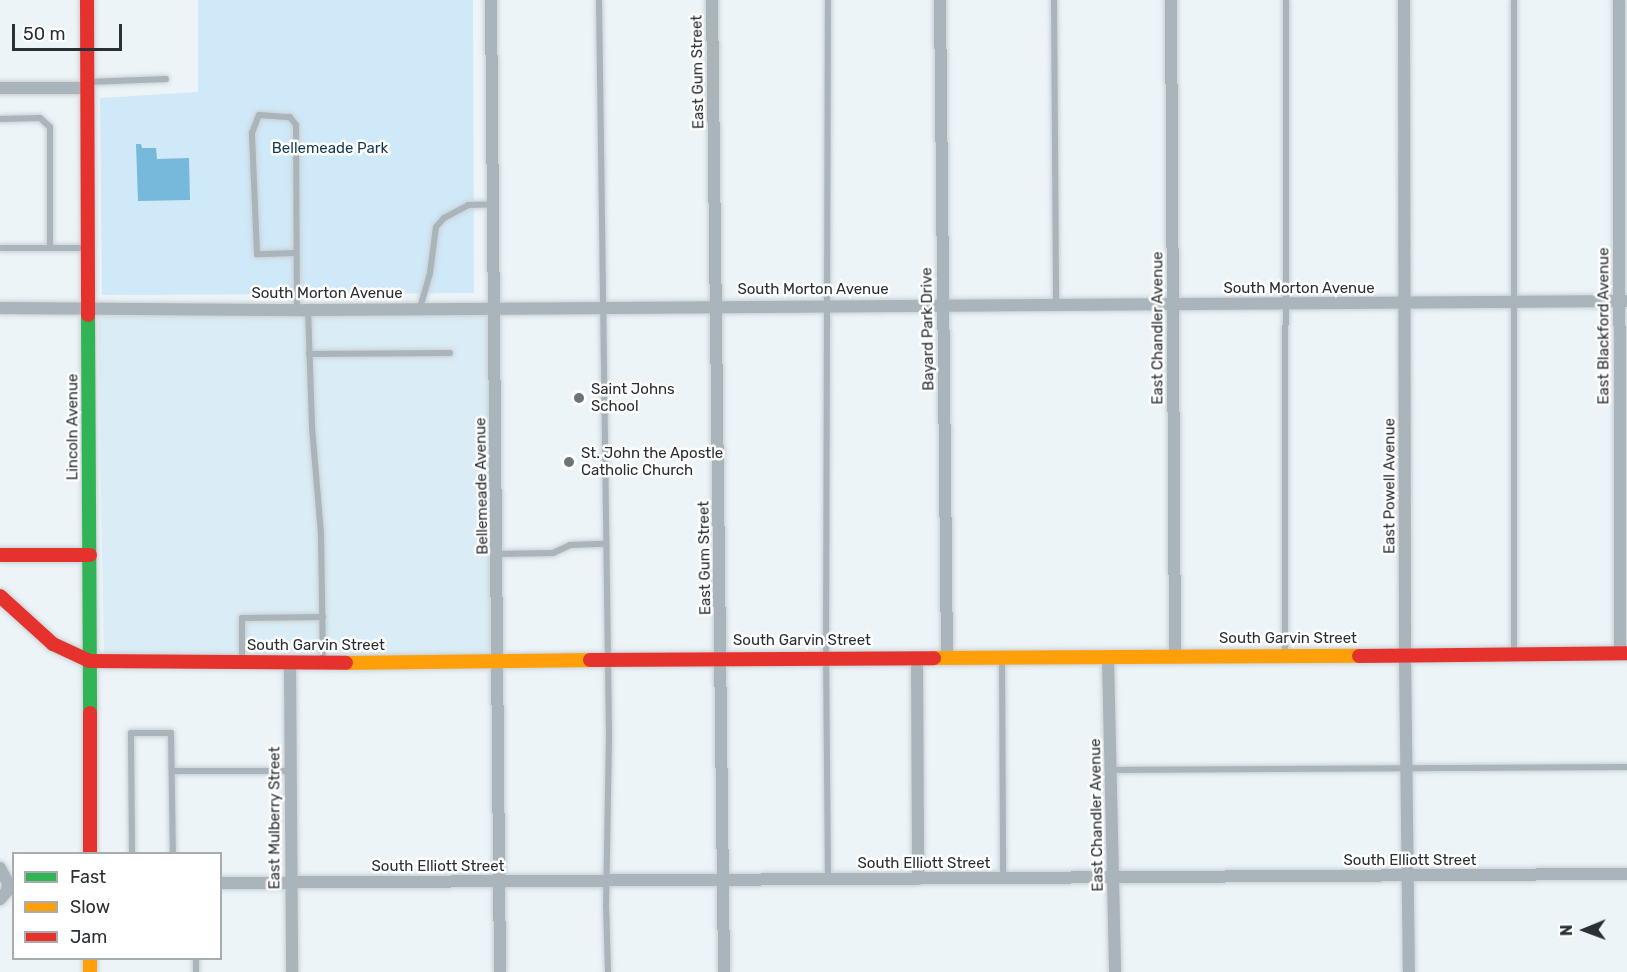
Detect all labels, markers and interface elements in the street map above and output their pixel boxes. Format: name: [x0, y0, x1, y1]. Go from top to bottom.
scale bar: [15, 12, 124, 50]
street label: East Gum Street: [688, 15, 708, 129]
text: 50 m: [23, 23, 66, 45]
park label: Bellemeade Park: [272, 140, 388, 158]
street label: East Blackford Avenue: [1595, 247, 1613, 405]
street label: East Chandler Avenue: [1149, 251, 1167, 405]
street label: Bayard Park Drive: [918, 267, 938, 391]
street label: South Morton Avenue: [1223, 280, 1375, 298]
street label: South Morton Avenue: [737, 281, 889, 299]
street label: South Morton Avenue: [251, 285, 403, 303]
street label: Lincoln Avenue: [64, 373, 82, 481]
place label: Saint Johns School: [591, 380, 675, 415]
marker: Saint Johns School: [572, 391, 586, 405]
street label: Bellemeade Avenue: [472, 417, 492, 555]
street label: East Powell Avenue: [1381, 418, 1399, 554]
place label: St. John the Apostle Catholic Church: [581, 444, 724, 479]
marker: St. John the Apostle Catholic Church: [562, 455, 576, 469]
street label: East Gum Street: [695, 501, 715, 615]
street label: South Garvin Street: [1219, 630, 1357, 648]
street label: South Garvin Street: [733, 632, 871, 650]
street label: South Garvin Street: [247, 637, 385, 655]
street label: East Chandler Avenue: [1087, 738, 1107, 892]
street label: East Mulberry Street: [266, 746, 284, 890]
legend: [12, 852, 222, 960]
street label: South Elliott Street: [1344, 852, 1476, 870]
street label: South Elliott Street: [858, 855, 990, 873]
street label: South Elliott Street: [372, 858, 504, 876]
text: Fast: [70, 866, 106, 888]
text: Slow: [70, 896, 110, 918]
north arrow: [1555, 900, 1615, 960]
text: N: [1557, 924, 1576, 936]
text: Jam: [70, 926, 107, 948]

